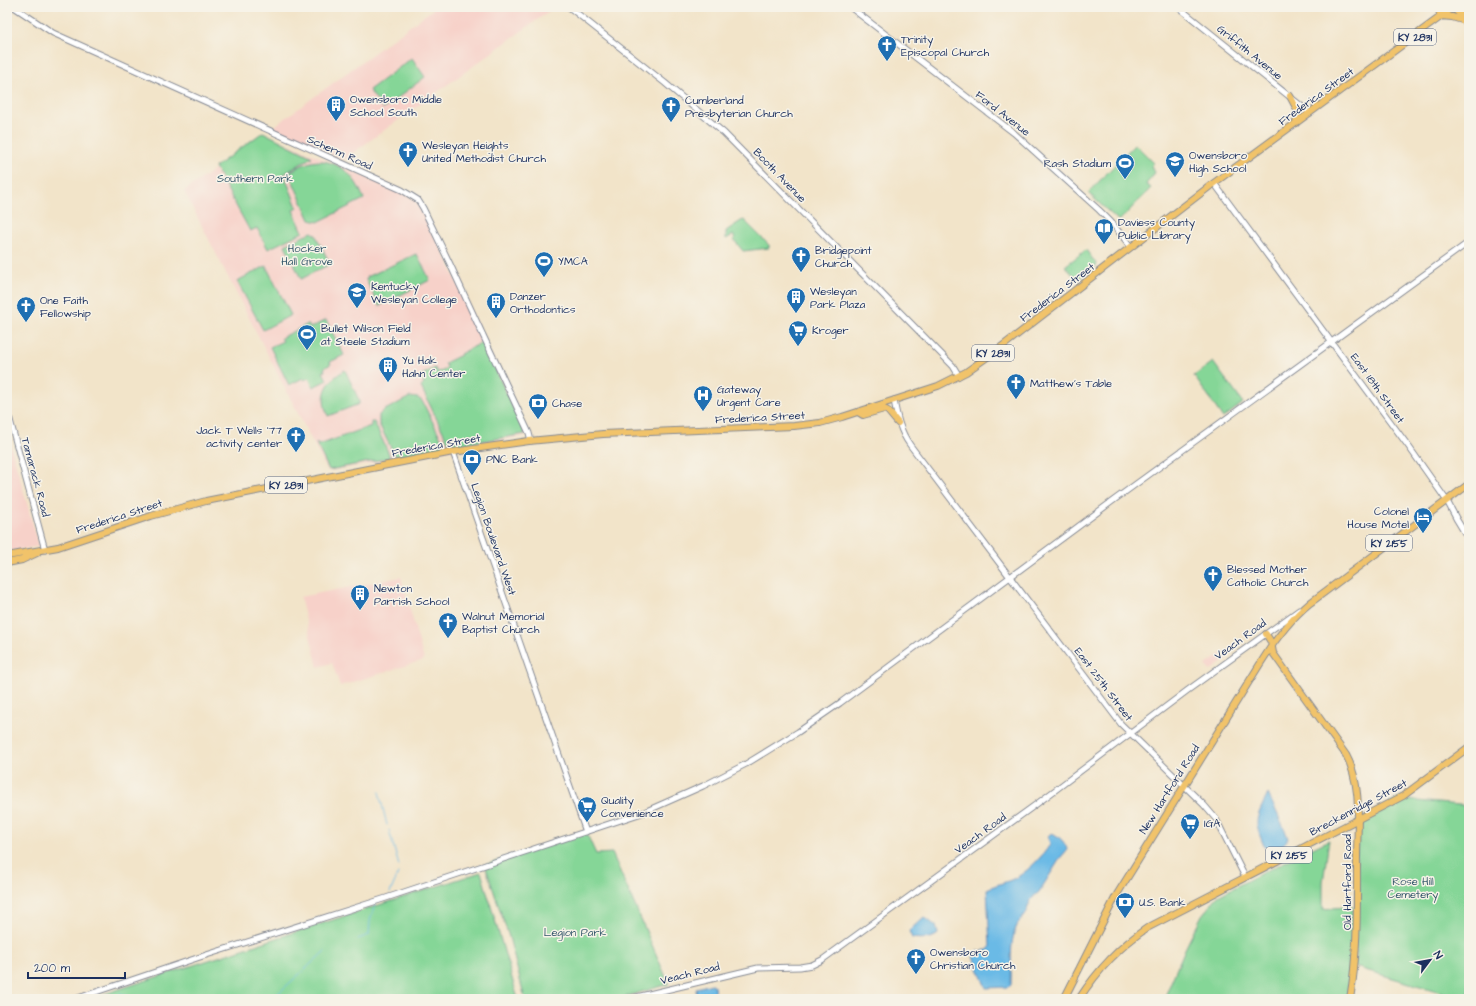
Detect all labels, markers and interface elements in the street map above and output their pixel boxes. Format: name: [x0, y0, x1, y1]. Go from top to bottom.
street label: Griffith Avenue: [1214, 21, 1286, 83]
road number: KY 2831: [1394, 29, 1436, 45]
place label: Trinity Episcopal Church: [901, 32, 990, 60]
church icon: Trinity Episcopal Church: [876, 34, 898, 62]
street label: Frederica Street: [1276, 64, 1357, 129]
street label: Ford Avenue: [972, 87, 1033, 140]
place label: Owensboro Middle School South: [350, 92, 442, 120]
place label: Cumberland Presbyterian Church: [685, 93, 793, 122]
building icon: Owensboro Middle School South: [325, 94, 347, 122]
church icon: Cumberland Presbyterian Church: [660, 95, 682, 123]
street label: Scherm Road: [305, 131, 375, 174]
place label: Wesleyan Heights United Methodist Church: [422, 138, 546, 166]
church icon: Wesleyan Heights United Methodist Church: [397, 140, 419, 168]
street label: Booth Avenue: [750, 145, 809, 206]
place label: Owensboro High School: [1189, 148, 1248, 177]
school or university icon: Owensboro High School: [1164, 150, 1186, 178]
sports icon: Rash Stadium: [1114, 152, 1136, 180]
place label: Rash Stadium: [1044, 156, 1111, 171]
park label: Southern Park: [217, 171, 293, 186]
place label: Daviess County Public Library: [1118, 215, 1195, 244]
library icon: Daviess County Public Library: [1093, 217, 1115, 245]
park label: Hocker Hall Grove: [281, 241, 333, 269]
place label: Bridgepoint Church: [815, 243, 872, 271]
church icon: Bridgepoint Church: [790, 245, 812, 273]
sports icon: YMCA: [533, 250, 555, 278]
place label: YMCA: [558, 254, 588, 269]
street label: Frederica Street: [1017, 259, 1098, 325]
place label: Kentucky Wesleyan College: [371, 279, 457, 308]
school or university icon: Kentucky Wesleyan College: [346, 281, 368, 309]
place label: Wesleyan Park Plaza: [810, 284, 866, 312]
building icon: Wesleyan Park Plaza: [785, 286, 807, 314]
place label: Danzer Orthodontics: [510, 289, 576, 317]
building icon: Danzer Orthodontics: [485, 291, 507, 319]
place label: One Faith Fellowship: [40, 293, 91, 321]
church icon: One Faith Fellowship: [15, 295, 37, 323]
supermarket icon: Kroger: [787, 319, 809, 347]
place label: Bullet Wilson Field at Steele Stadium: [321, 321, 411, 349]
sports icon: Bullet Wilson Field at Steele Stadium: [296, 323, 318, 351]
place label: Kroger: [812, 323, 849, 339]
road number: KY 2831: [972, 345, 1014, 361]
street label: East 18th Street: [1347, 350, 1408, 427]
place label: Yu Hak Hahn Center: [402, 353, 465, 381]
building icon: Yu Hak Hahn Center: [377, 355, 399, 383]
church icon: Matthew's Table: [1005, 372, 1027, 400]
place label: Matthew's Table: [1030, 376, 1112, 391]
place label: Gateway Urgent Care: [717, 382, 781, 411]
hospital icon: Gateway Urgent Care: [692, 384, 714, 412]
bank icon: Chase: [527, 392, 549, 420]
place label: Chase: [552, 396, 582, 411]
street label: Frederica Street: [715, 408, 806, 427]
place label: Jack T Wells '77 activity center: [196, 423, 282, 452]
church icon: Jack T Wells '77 activity center: [285, 425, 307, 453]
street label: Frederica Street: [391, 430, 482, 461]
street label: Tamarack Road: [18, 436, 53, 519]
bank icon: PNC Bank: [461, 448, 483, 476]
place label: PNC Bank: [486, 452, 538, 467]
road number: KY 2831: [265, 477, 307, 493]
street label: Legion Boulevard West: [466, 481, 520, 598]
street label: Frederica Street: [74, 495, 165, 537]
place label: Colonel House Motel: [1347, 504, 1409, 532]
hotel icon: Colonel House Motel: [1412, 506, 1434, 534]
road number: KY 2155: [1366, 535, 1412, 551]
place label: Blessed Mother Catholic Church: [1227, 562, 1309, 590]
church icon: Blessed Mother Catholic Church: [1202, 564, 1224, 592]
place label: Newton Parrish School: [374, 581, 450, 609]
building icon: Newton Parrish School: [349, 583, 371, 611]
place label: Walnut Memorial Baptist Church: [462, 609, 545, 637]
church icon: Walnut Memorial Baptist Church: [437, 611, 459, 639]
street label: Veach Road: [1211, 615, 1269, 663]
street label: East 25th Street: [1071, 644, 1137, 725]
street label: New Hartford Road: [1136, 741, 1203, 837]
street label: Breckenridge Street: [1307, 775, 1411, 840]
place label: Quality Convenience: [601, 793, 664, 821]
supermarket icon: Quality Convenience: [576, 795, 598, 823]
street label: Veach Road: [951, 809, 1009, 857]
supermarket icon: IGA: [1179, 812, 1201, 840]
place label: IGA: [1204, 816, 1220, 831]
street label: Old Hartford Road: [1340, 834, 1355, 930]
road number: KY 2155: [1266, 847, 1312, 863]
park label: Rose Hill Cemetery: [1388, 874, 1438, 903]
bank icon: U.S. Bank: [1114, 891, 1136, 919]
place label: U.S. Bank: [1139, 895, 1186, 910]
park label: Legion Park: [544, 925, 606, 941]
north arrow: [1410, 940, 1450, 980]
place label: Owensboro Christian Church: [930, 945, 1016, 973]
church icon: Owensboro Christian Church: [905, 947, 927, 975]
text: N: [1430, 948, 1446, 962]
scale bar: [28, 954, 125, 980]
street label: Veach Road: [659, 959, 722, 988]
text: 200 m: [34, 960, 71, 977]

